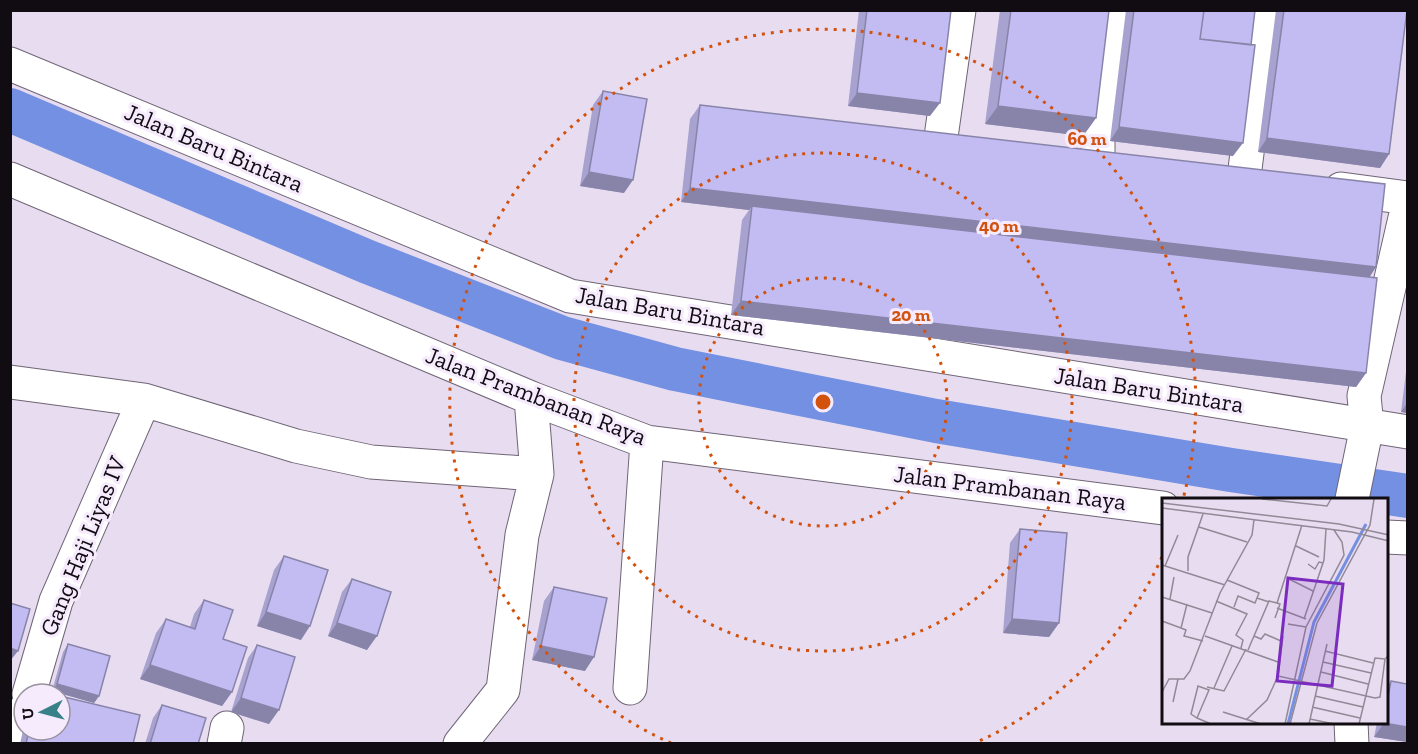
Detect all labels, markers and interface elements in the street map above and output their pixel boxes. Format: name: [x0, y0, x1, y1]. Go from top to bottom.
street label: Jalan Baru Bintara: [120, 97, 308, 198]
text: 60 m: [1067, 128, 1107, 150]
text: 40 m: [979, 215, 1019, 237]
street label: Jalan Baru Bintara: [573, 280, 767, 341]
text: 20 m: [891, 304, 931, 326]
street label: Jalan Prambanan Raya: [422, 340, 651, 451]
street label: Jalan Baru Bintara: [1052, 360, 1246, 419]
centre of rings: [813, 392, 833, 412]
street label: Gang Haji Liyas IV: [33, 452, 132, 640]
street label: Jalan Prambanan Raya: [892, 459, 1128, 516]
inset map: [1162, 498, 1388, 724]
north arrow: [12, 682, 72, 742]
text: U: [17, 706, 38, 720]

